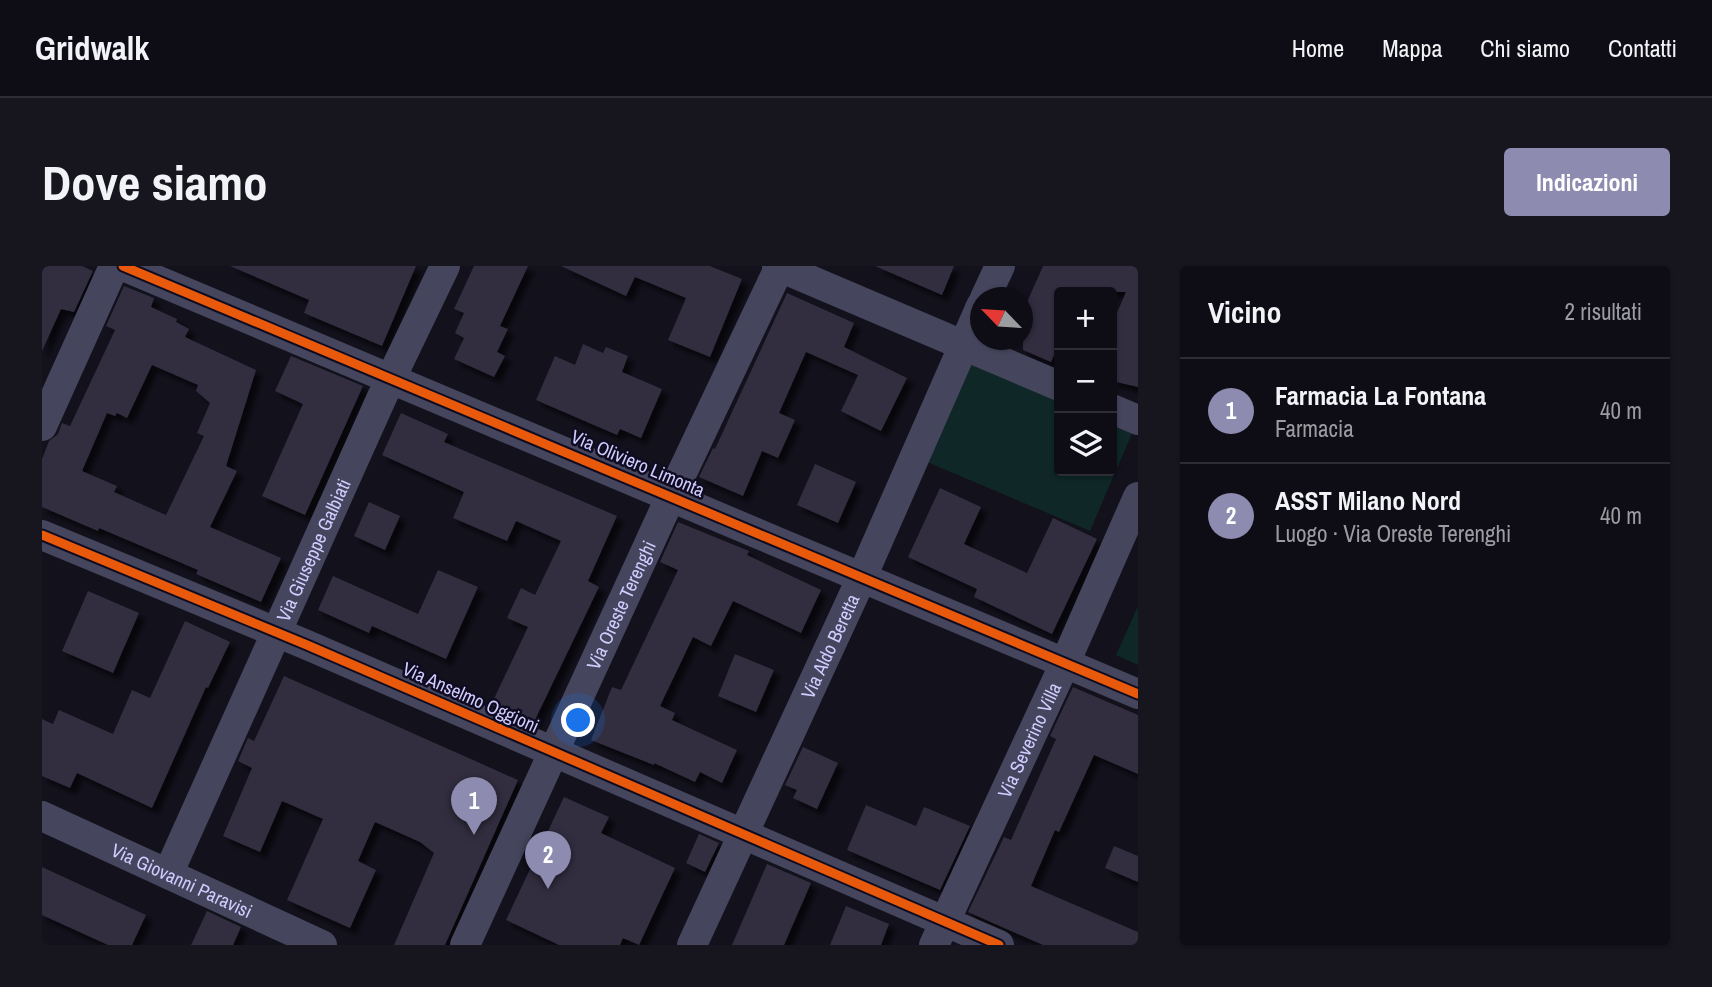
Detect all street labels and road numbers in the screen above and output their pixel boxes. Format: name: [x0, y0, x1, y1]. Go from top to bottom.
street label: Via Oliviero Limonta: [567, 423, 709, 503]
street label: Via Giuseppe Galbiati: [270, 474, 357, 626]
street label: Via Oreste Terenghi: [580, 536, 662, 674]
street label: Via Aldo Beretta: [795, 590, 866, 703]
street label: Via Anselmo Oggioni: [399, 655, 543, 739]
street label: Via Severino Villa: [991, 678, 1067, 802]
street label: Via Giovanni Paravisi: [107, 837, 256, 924]

